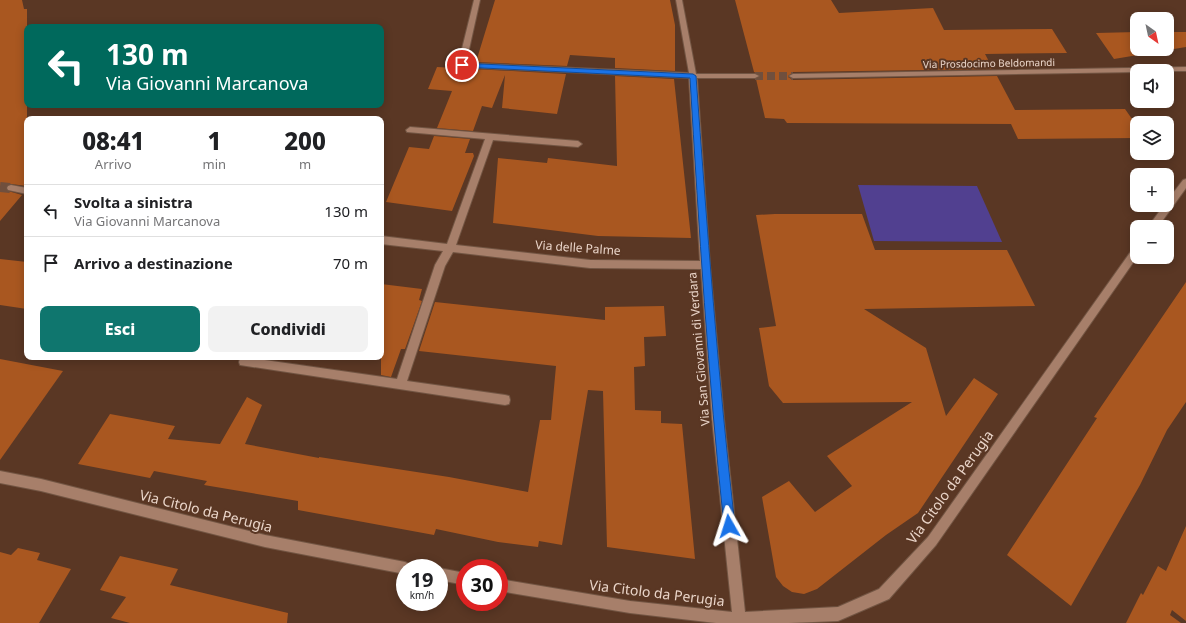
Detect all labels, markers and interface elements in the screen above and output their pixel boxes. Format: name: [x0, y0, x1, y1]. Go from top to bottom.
north arrow: [1130, 12, 1174, 56]
map controls: [1130, 12, 1174, 264]
text: 130 m: [106, 35, 189, 73]
icon: left: [40, 40, 92, 92]
pin: [445, 48, 479, 82]
icon: arrive: [451, 54, 473, 76]
street label: Via Prosdocimo Beldomandi: [923, 55, 1055, 71]
button: sound: [1130, 64, 1174, 108]
text: Via Giovanni Marcanova: [106, 71, 308, 95]
button: layers: [1130, 116, 1174, 160]
text: 08:41: [82, 124, 144, 157]
text: 1: [207, 124, 221, 157]
text: 200: [284, 124, 326, 157]
text: Arrivo: [95, 155, 132, 173]
text: min: [203, 155, 226, 173]
text: m: [299, 155, 311, 173]
button: +: [1130, 168, 1174, 212]
text: Svolta a sinistra: [74, 192, 193, 212]
icon: left: [40, 200, 62, 222]
text: 130 m: [324, 201, 368, 221]
text: Via Giovanni Marcanova: [74, 212, 220, 230]
button: −: [1130, 220, 1174, 264]
street label: Via delle Palme: [535, 236, 621, 259]
icon: arrive: [40, 252, 62, 274]
text: Arrivo a destinazione: [74, 253, 233, 273]
text: 70 m: [333, 253, 368, 273]
street label: Via San Giovanni di Verdara: [683, 271, 714, 427]
button: Esci: [40, 306, 200, 352]
button: Condividi: [208, 306, 368, 352]
street label: Via Citolo da Perugia: [902, 426, 997, 547]
street label: Via Citolo da Perugia: [138, 485, 274, 536]
position arrow: [708, 505, 750, 547]
speed limit sign: 30: [456, 559, 508, 611]
text: 19: [411, 566, 433, 593]
street label: Via Citolo da Perugia: [588, 575, 726, 610]
text: km/h: [410, 588, 434, 602]

